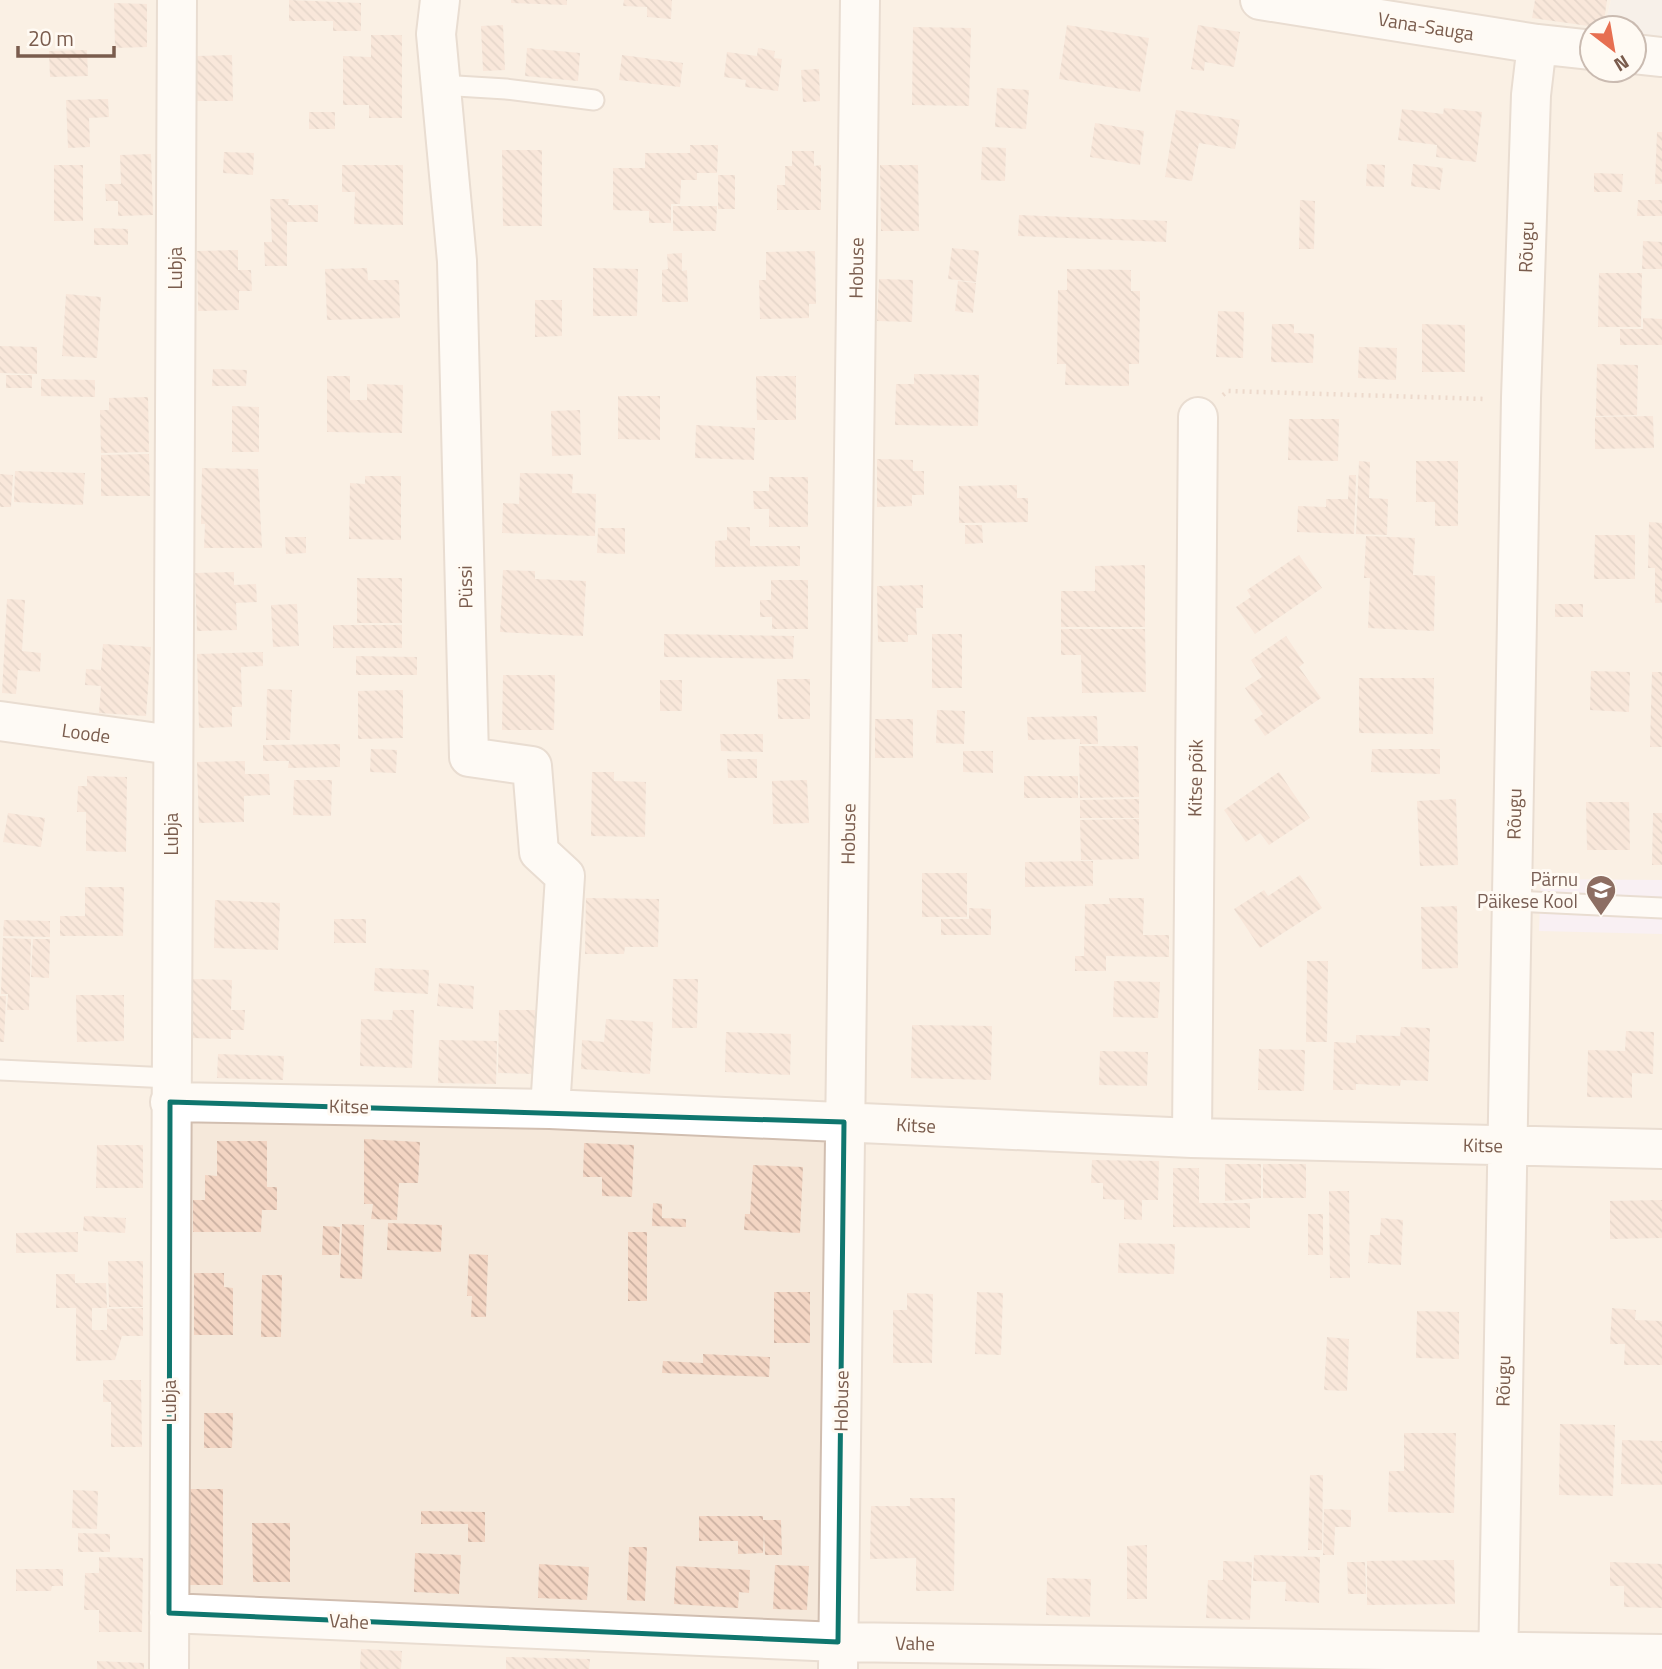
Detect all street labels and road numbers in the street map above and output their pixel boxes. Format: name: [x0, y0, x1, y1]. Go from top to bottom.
street label: Vana-Sauga: [1376, 4, 1477, 47]
street label: Rõugu: [1510, 221, 1541, 273]
street label: Hobuse: [840, 237, 871, 299]
street label: Lubja: [160, 246, 189, 289]
street label: Püssi: [450, 565, 479, 609]
street label: Loode: [60, 715, 112, 750]
street label: Kitse põik: [1179, 739, 1210, 817]
street label: Rõugu: [1499, 788, 1528, 840]
street label: Hobuse: [832, 803, 863, 865]
street label: Lubja: [156, 812, 185, 855]
street label: Kitse: [329, 1091, 369, 1120]
street label: Kitse: [895, 1109, 937, 1140]
street label: Kitse: [1463, 1130, 1503, 1159]
street label: Rõugu: [1488, 1355, 1517, 1407]
street label: Hobuse: [825, 1370, 856, 1432]
street label: Lubja: [154, 1379, 183, 1422]
street label: Vahe: [328, 1605, 370, 1636]
street label: Vahe: [895, 1628, 935, 1657]

